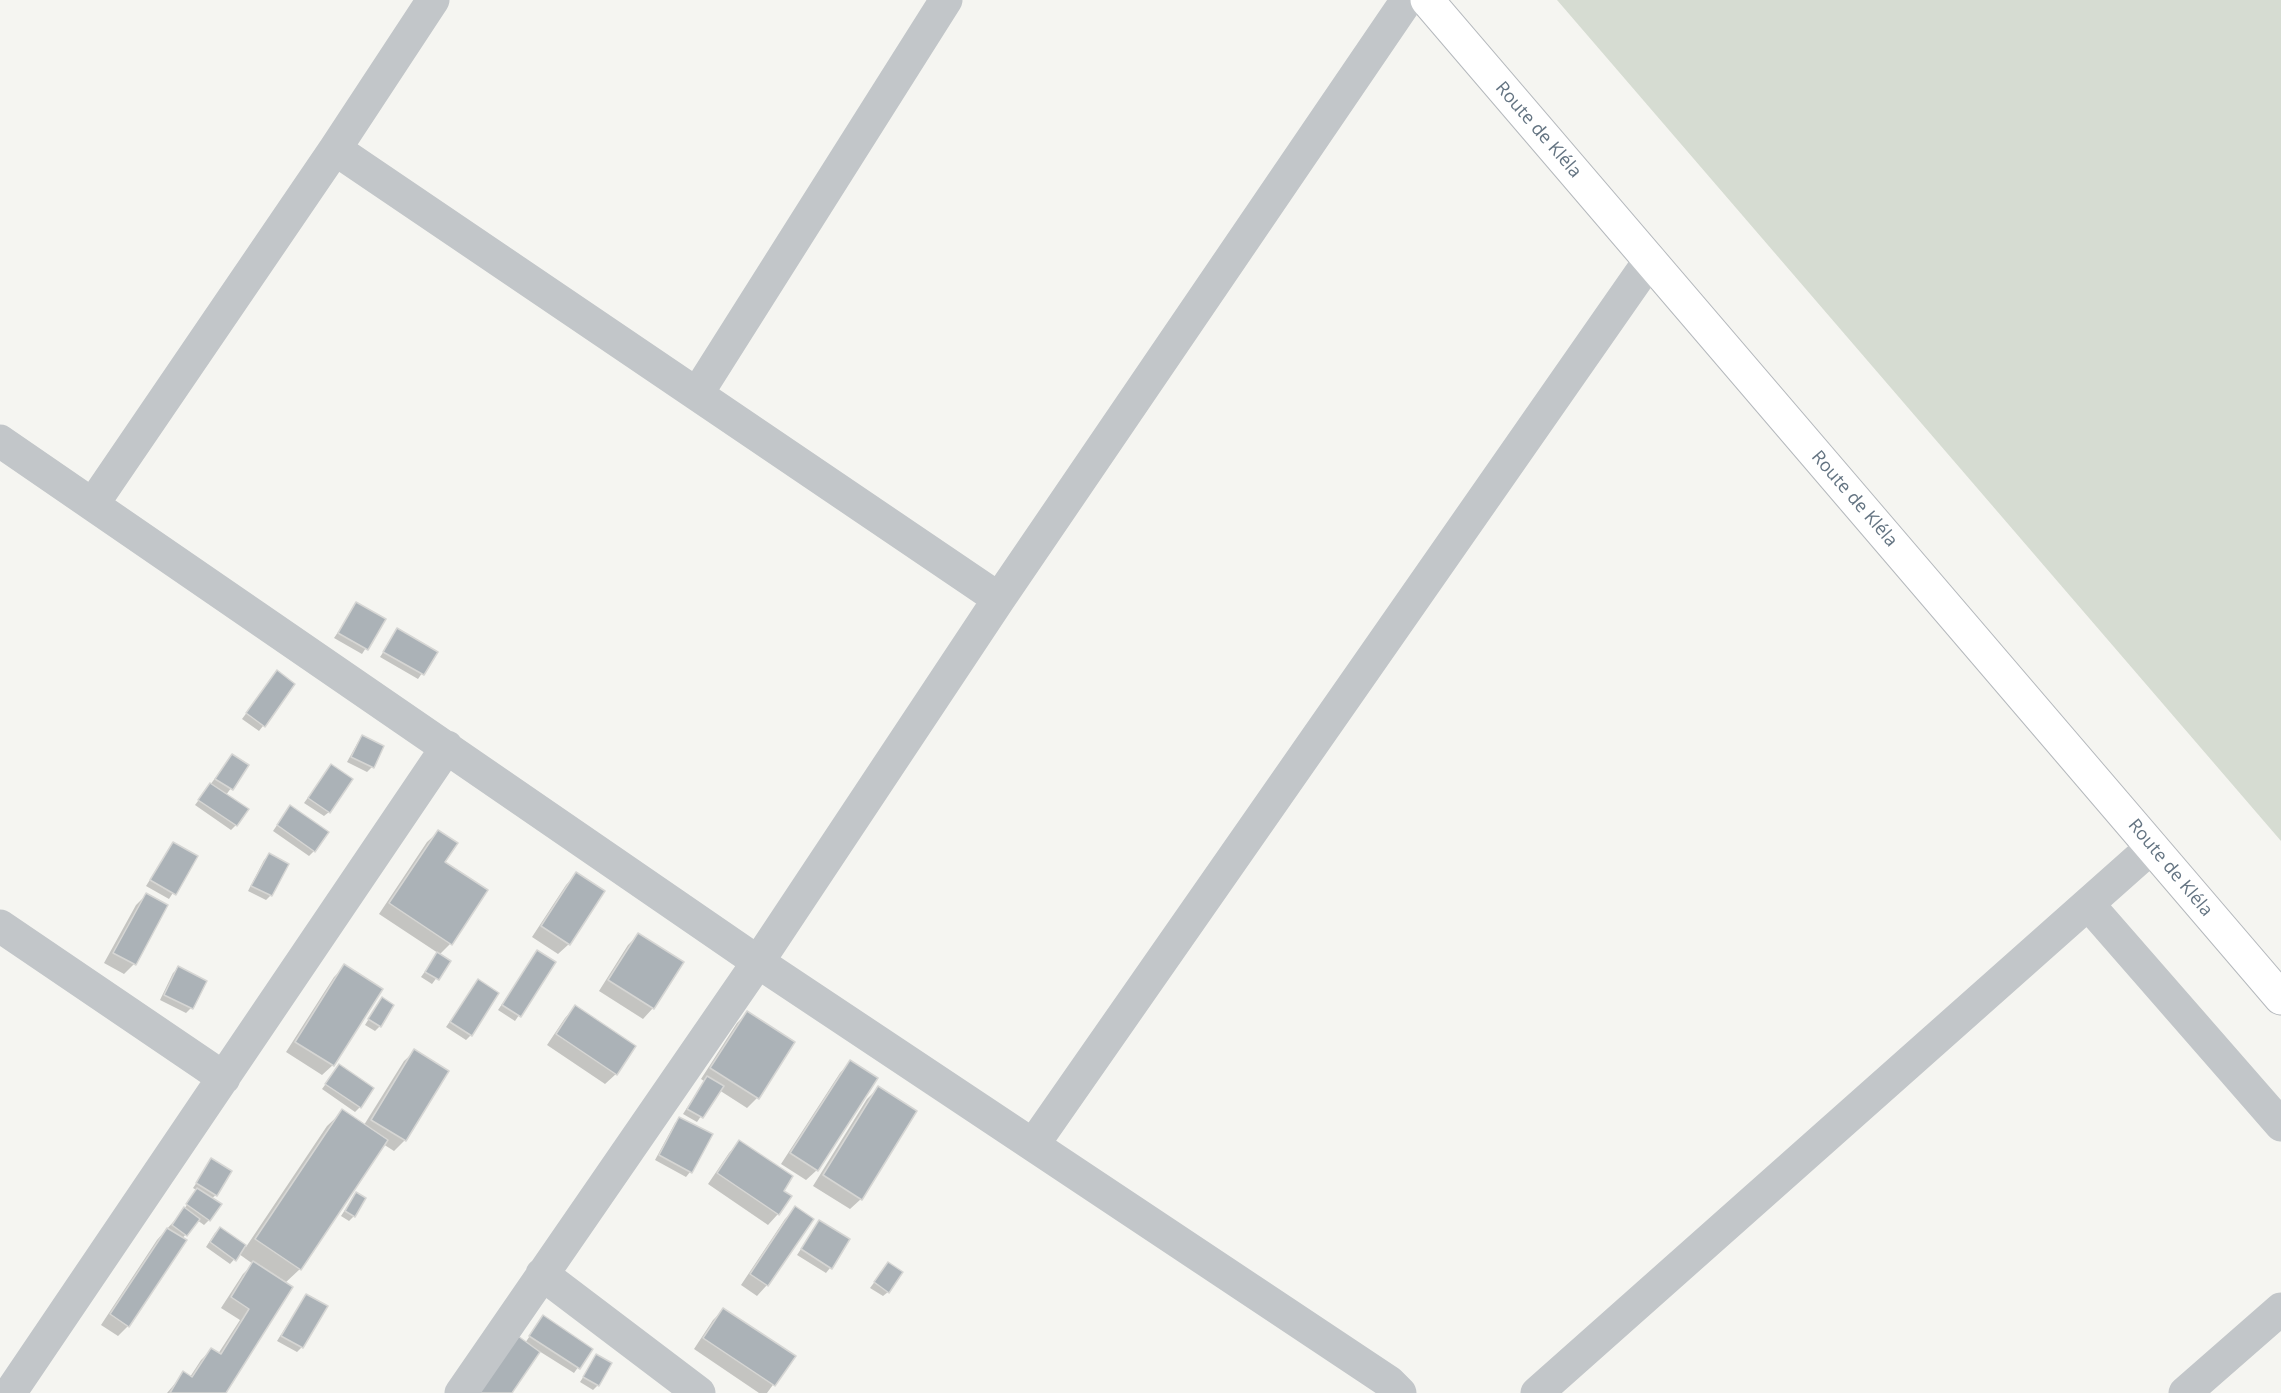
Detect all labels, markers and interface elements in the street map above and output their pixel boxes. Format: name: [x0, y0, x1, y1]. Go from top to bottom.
street label: Route de Kléla: [1490, 78, 1586, 182]
street label: Route de Kléla: [1806, 447, 1902, 551]
street label: Route de Kléla: [2123, 815, 2217, 921]

